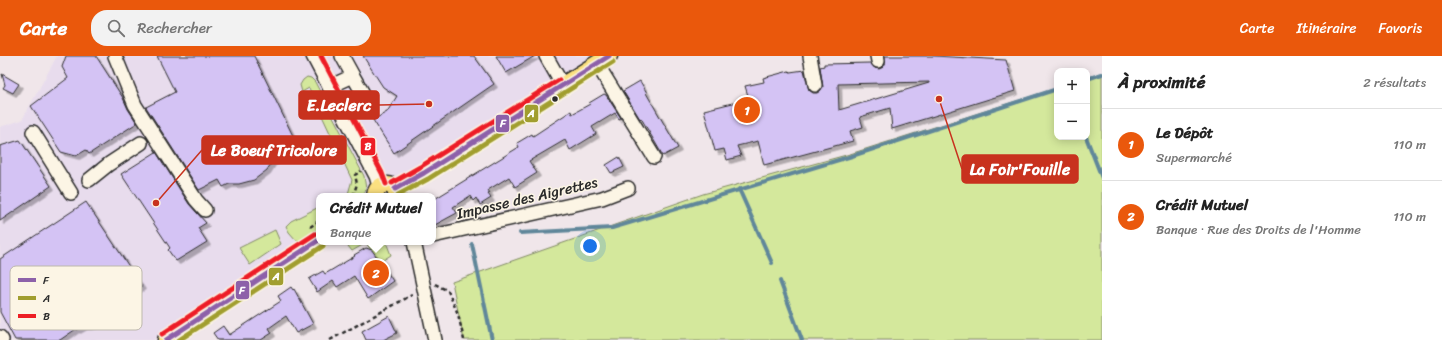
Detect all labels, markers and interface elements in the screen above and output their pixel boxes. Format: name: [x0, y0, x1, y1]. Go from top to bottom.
search box: [91, 10, 371, 46]
text: Carte: [20, 12, 67, 45]
text: Rechercher: [137, 15, 212, 41]
text: Carte: [1240, 16, 1275, 41]
text: Itinéraire: [1297, 16, 1356, 41]
text: Favoris: [1378, 16, 1422, 41]
icon: search: [105, 17, 127, 39]
text: À proximité: [1118, 67, 1205, 97]
map controls: [1054, 68, 1090, 140]
button: +: [1054, 68, 1090, 104]
text: 2 résultats: [1363, 71, 1426, 94]
callout: E.Leclerc: [299, 91, 379, 119]
text: E.Leclerc: [307, 91, 372, 120]
unlabelled marker: [550, 94, 560, 104]
pin: 1: [734, 95, 760, 125]
line badge: A: [524, 104, 539, 123]
text: A: [526, 104, 535, 123]
button: −: [1054, 104, 1090, 140]
line badge: F: [495, 114, 510, 133]
text: F: [499, 114, 507, 133]
text: Le Dépôt: [1156, 120, 1213, 146]
text: 1: [1128, 133, 1134, 156]
text: 110 m: [1393, 133, 1426, 156]
callout: Le Boeuf Tricolore: [202, 136, 346, 164]
text: Le Boeuf Tricolore: [211, 136, 338, 165]
line badge: B: [360, 137, 376, 156]
text: B: [365, 137, 372, 156]
text: Supermarché: [1156, 146, 1232, 169]
callout: La Foir'Fouille: [962, 155, 1078, 183]
text: La Foir'Fouille: [970, 155, 1071, 184]
street label: Impasse des Aigrettes: [453, 169, 601, 227]
text: Crédit Mutuel: [1156, 192, 1248, 218]
popup: [316, 193, 436, 245]
text: Crédit Mutuel: [330, 195, 422, 221]
text: 2: [1127, 205, 1135, 228]
text: 110 m: [1393, 205, 1426, 228]
text: Banque · Rue des Droits de l'Homme: [1156, 218, 1361, 241]
text: Banque: [330, 221, 371, 244]
your location: [580, 236, 600, 256]
pin: 2: [363, 258, 389, 288]
legend: [10, 266, 142, 330]
line badge: A: [268, 267, 284, 286]
text: A: [271, 267, 280, 286]
text: F: [43, 271, 50, 290]
line badge: F: [235, 280, 250, 300]
text: F: [238, 281, 246, 300]
text: A: [42, 289, 50, 308]
text: B: [43, 307, 50, 326]

